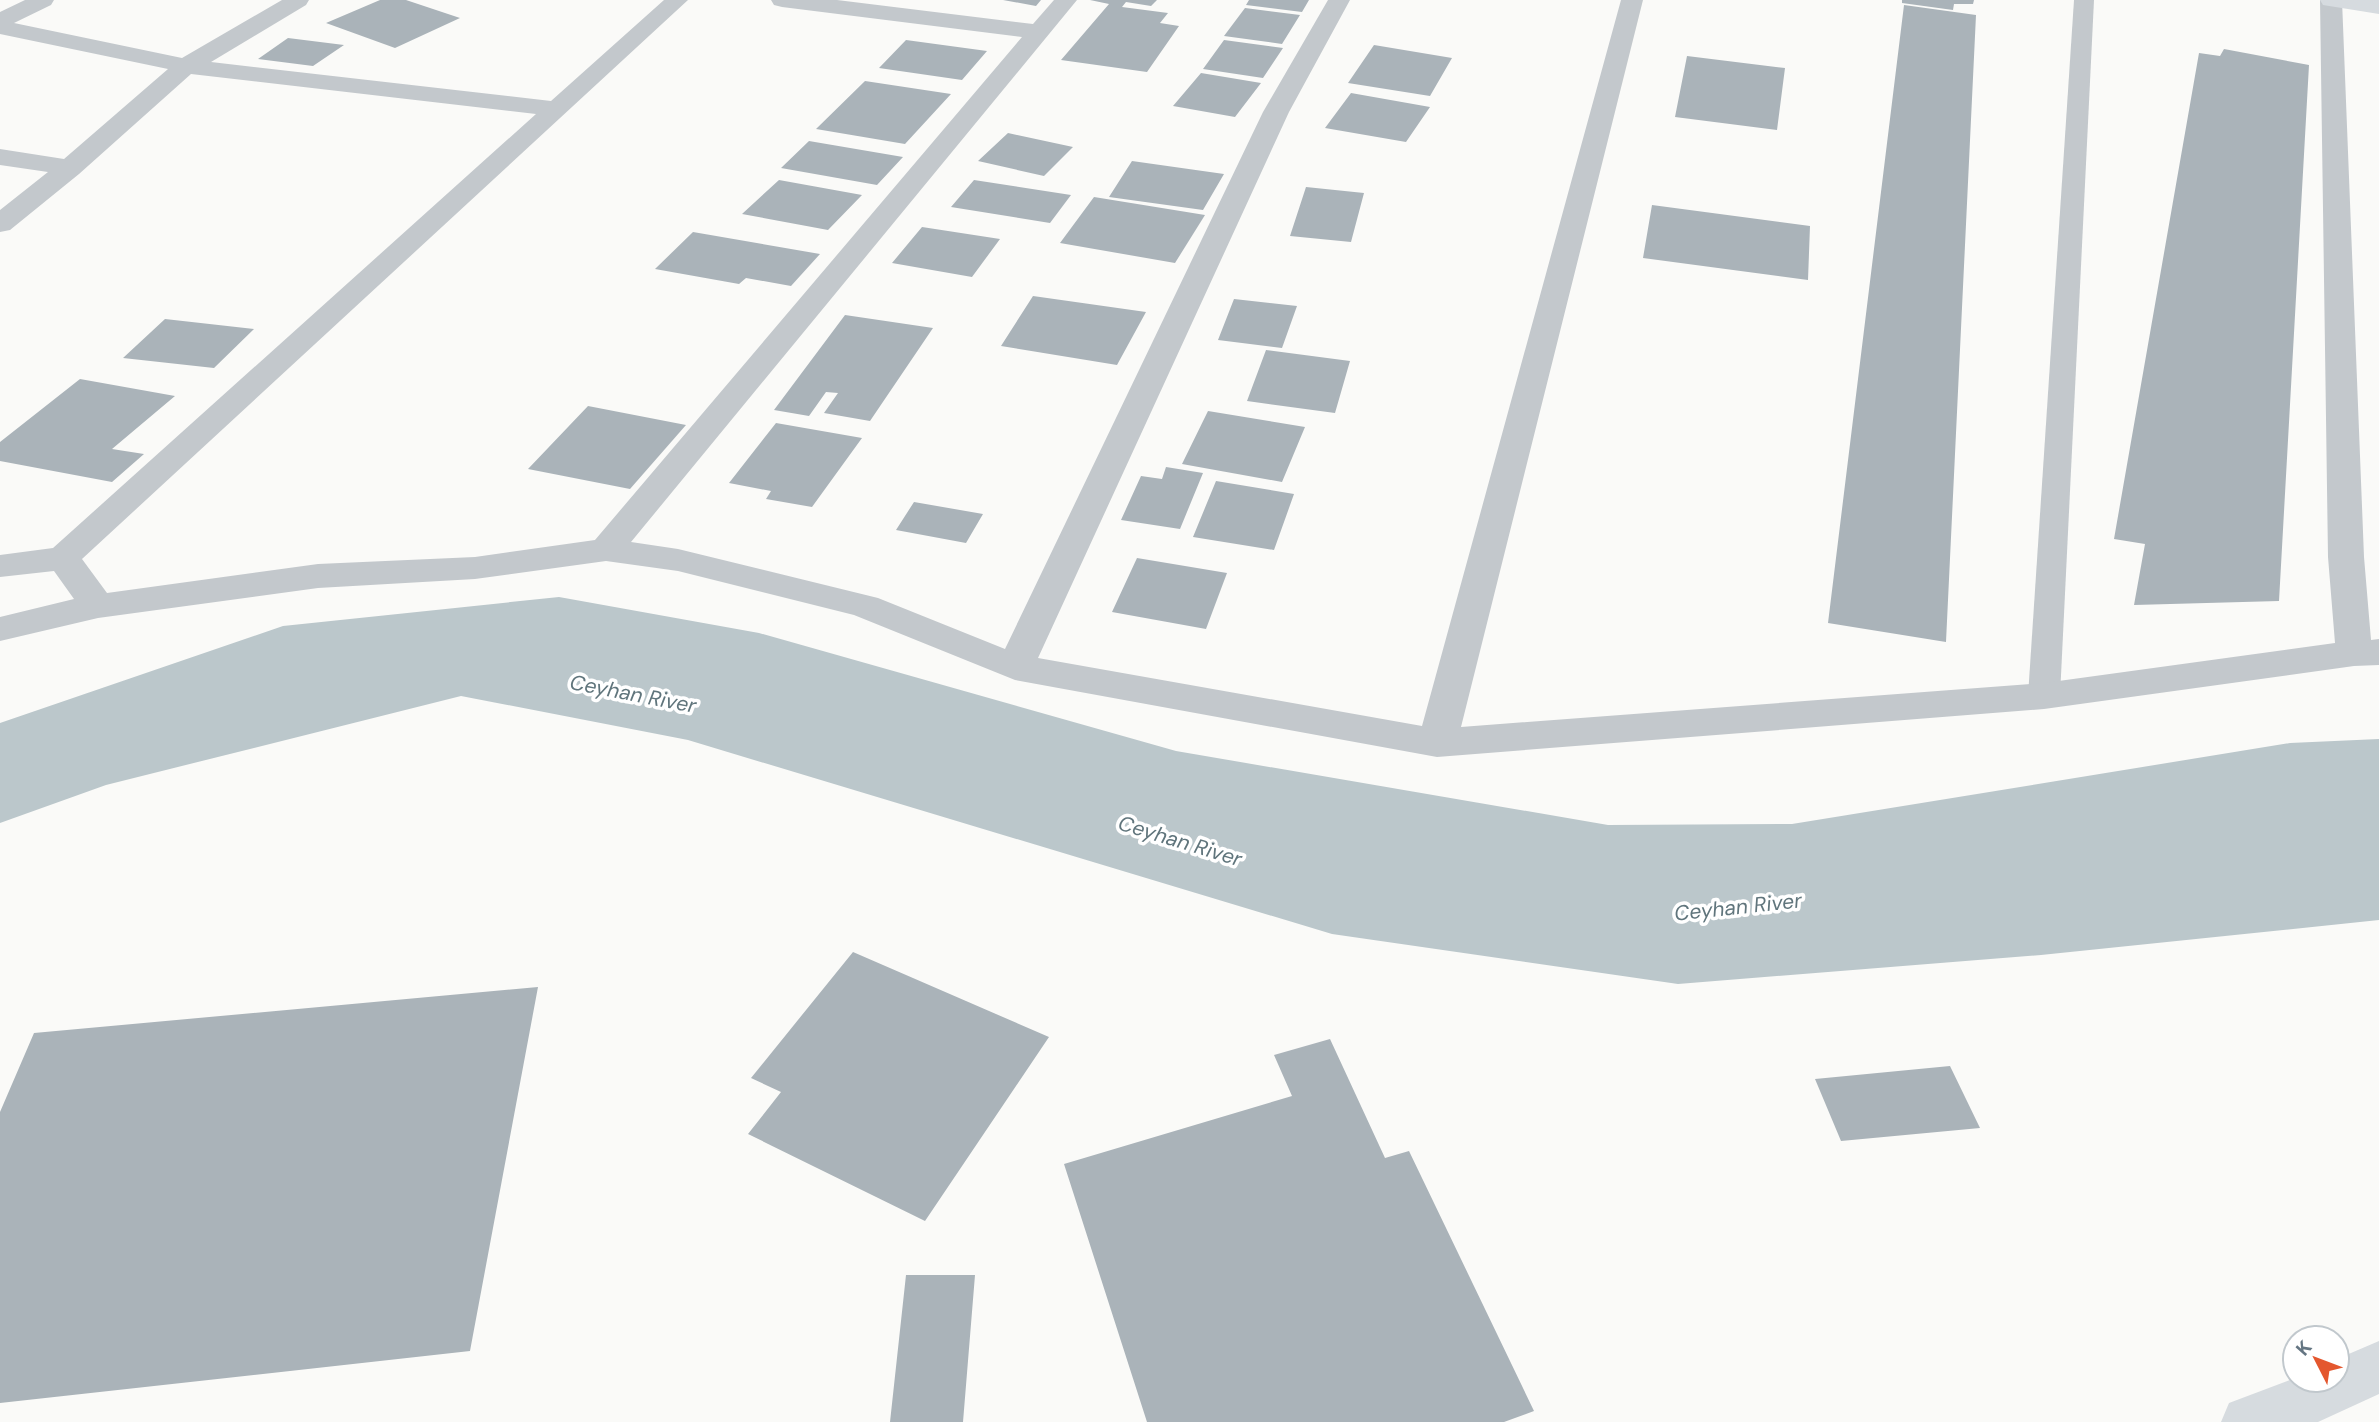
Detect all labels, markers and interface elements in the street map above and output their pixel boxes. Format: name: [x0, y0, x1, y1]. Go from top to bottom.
water label: Ceyhan River: [567, 668, 700, 720]
water label: Ceyhan River: [1115, 809, 1247, 873]
water label: Ceyhan River: [1673, 886, 1804, 928]
north arrow: [2281, 1324, 2351, 1394]
text: K: [2290, 1335, 2317, 1361]

